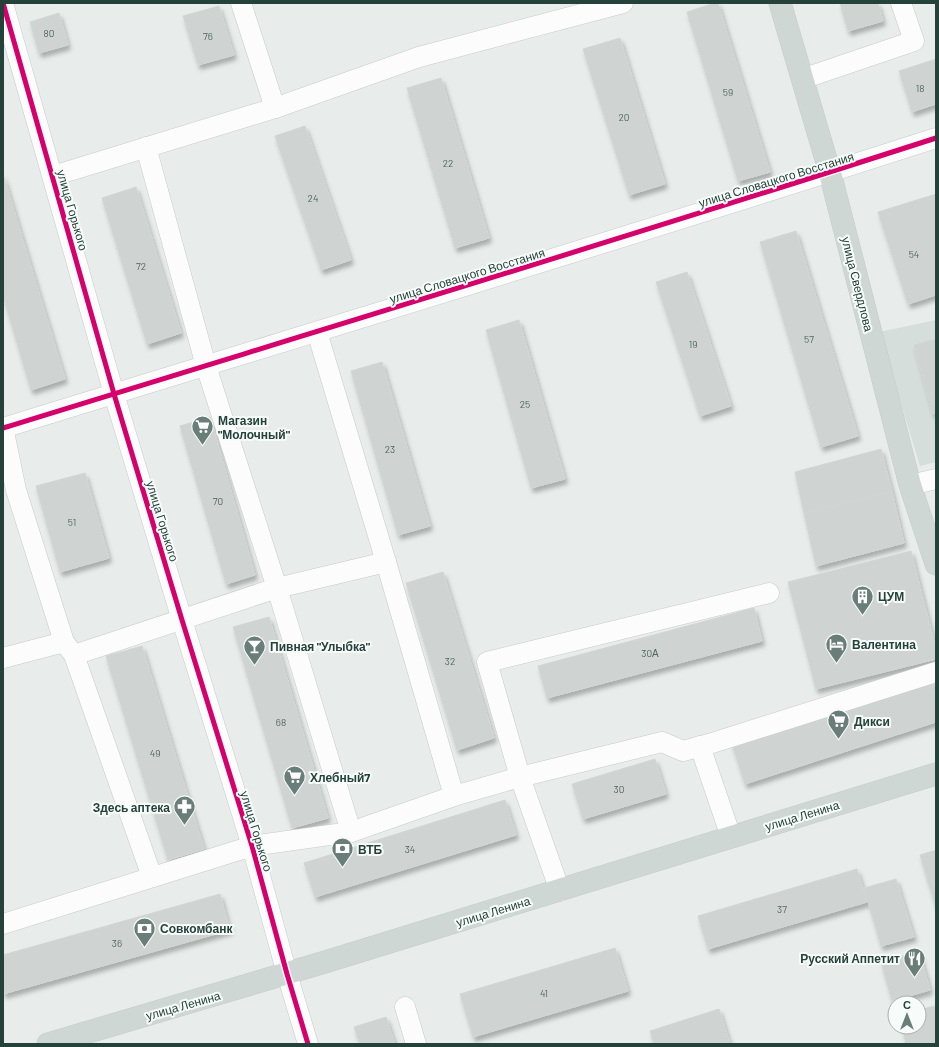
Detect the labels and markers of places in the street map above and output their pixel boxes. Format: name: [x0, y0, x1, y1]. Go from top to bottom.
place label: Магазин "Молочный": [218, 413, 291, 441]
supermarket icon: Магазин "Молочный": [189, 414, 215, 447]
building icon: ЦУМ: [849, 583, 875, 616]
place label: ЦУМ: [878, 589, 904, 604]
hotel icon: Валентина: [823, 631, 849, 664]
bar icon: Пивная "Улыбка": [242, 633, 268, 666]
place label: Валентина: [852, 637, 916, 651]
place label: Пивная "Улыбка": [270, 639, 371, 653]
supermarket icon: Дикси: [826, 708, 852, 741]
place label: Дикси: [854, 714, 890, 729]
supermarket icon: Хлебный7: [282, 764, 308, 797]
place label: Хлебный7: [310, 770, 370, 784]
pharmacy icon: Здесь аптека: [172, 794, 198, 827]
place label: Здесь аптека: [93, 800, 170, 815]
bank icon: ВТБ: [330, 836, 356, 869]
place label: ВТБ: [358, 842, 383, 856]
bank icon: Совкомбанк: [132, 915, 158, 948]
place label: Совкомбанк: [160, 921, 233, 935]
restaurant icon: Русский Аппетит: [902, 945, 928, 978]
place label: Русский Аппетит: [800, 951, 900, 966]

